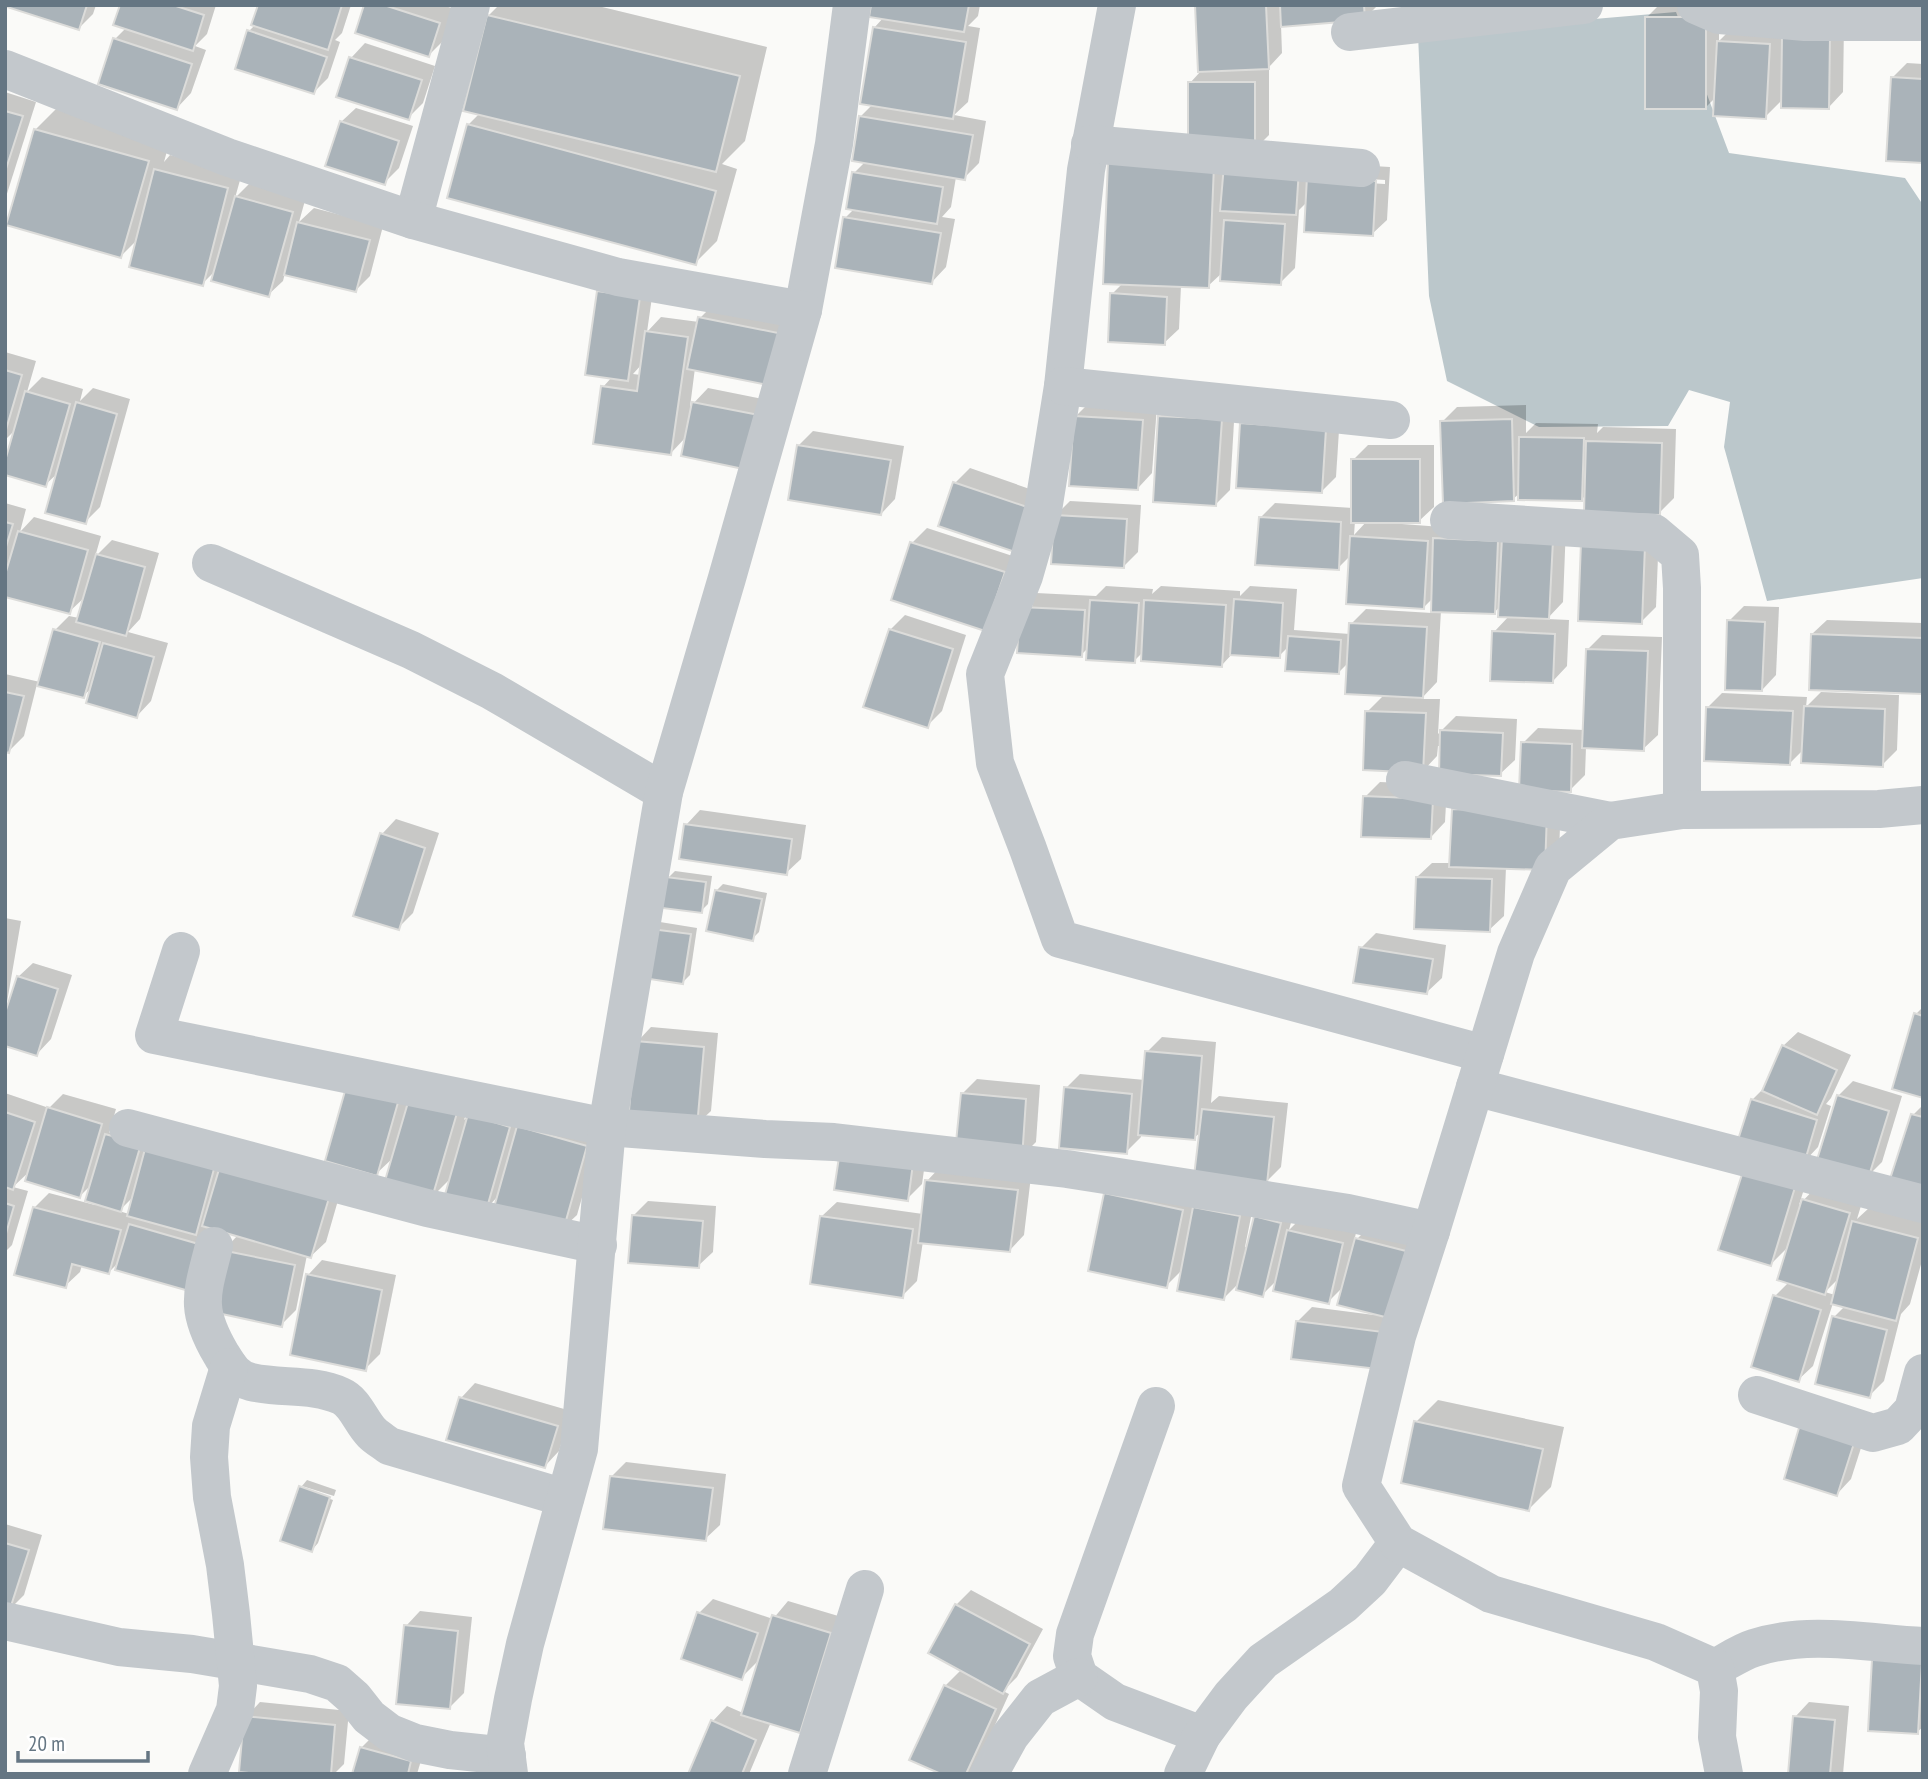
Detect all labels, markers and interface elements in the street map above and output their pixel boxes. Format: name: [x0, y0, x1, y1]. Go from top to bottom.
scale bar: [18, 1720, 147, 1764]
text: 20 m: [28, 1730, 65, 1757]

